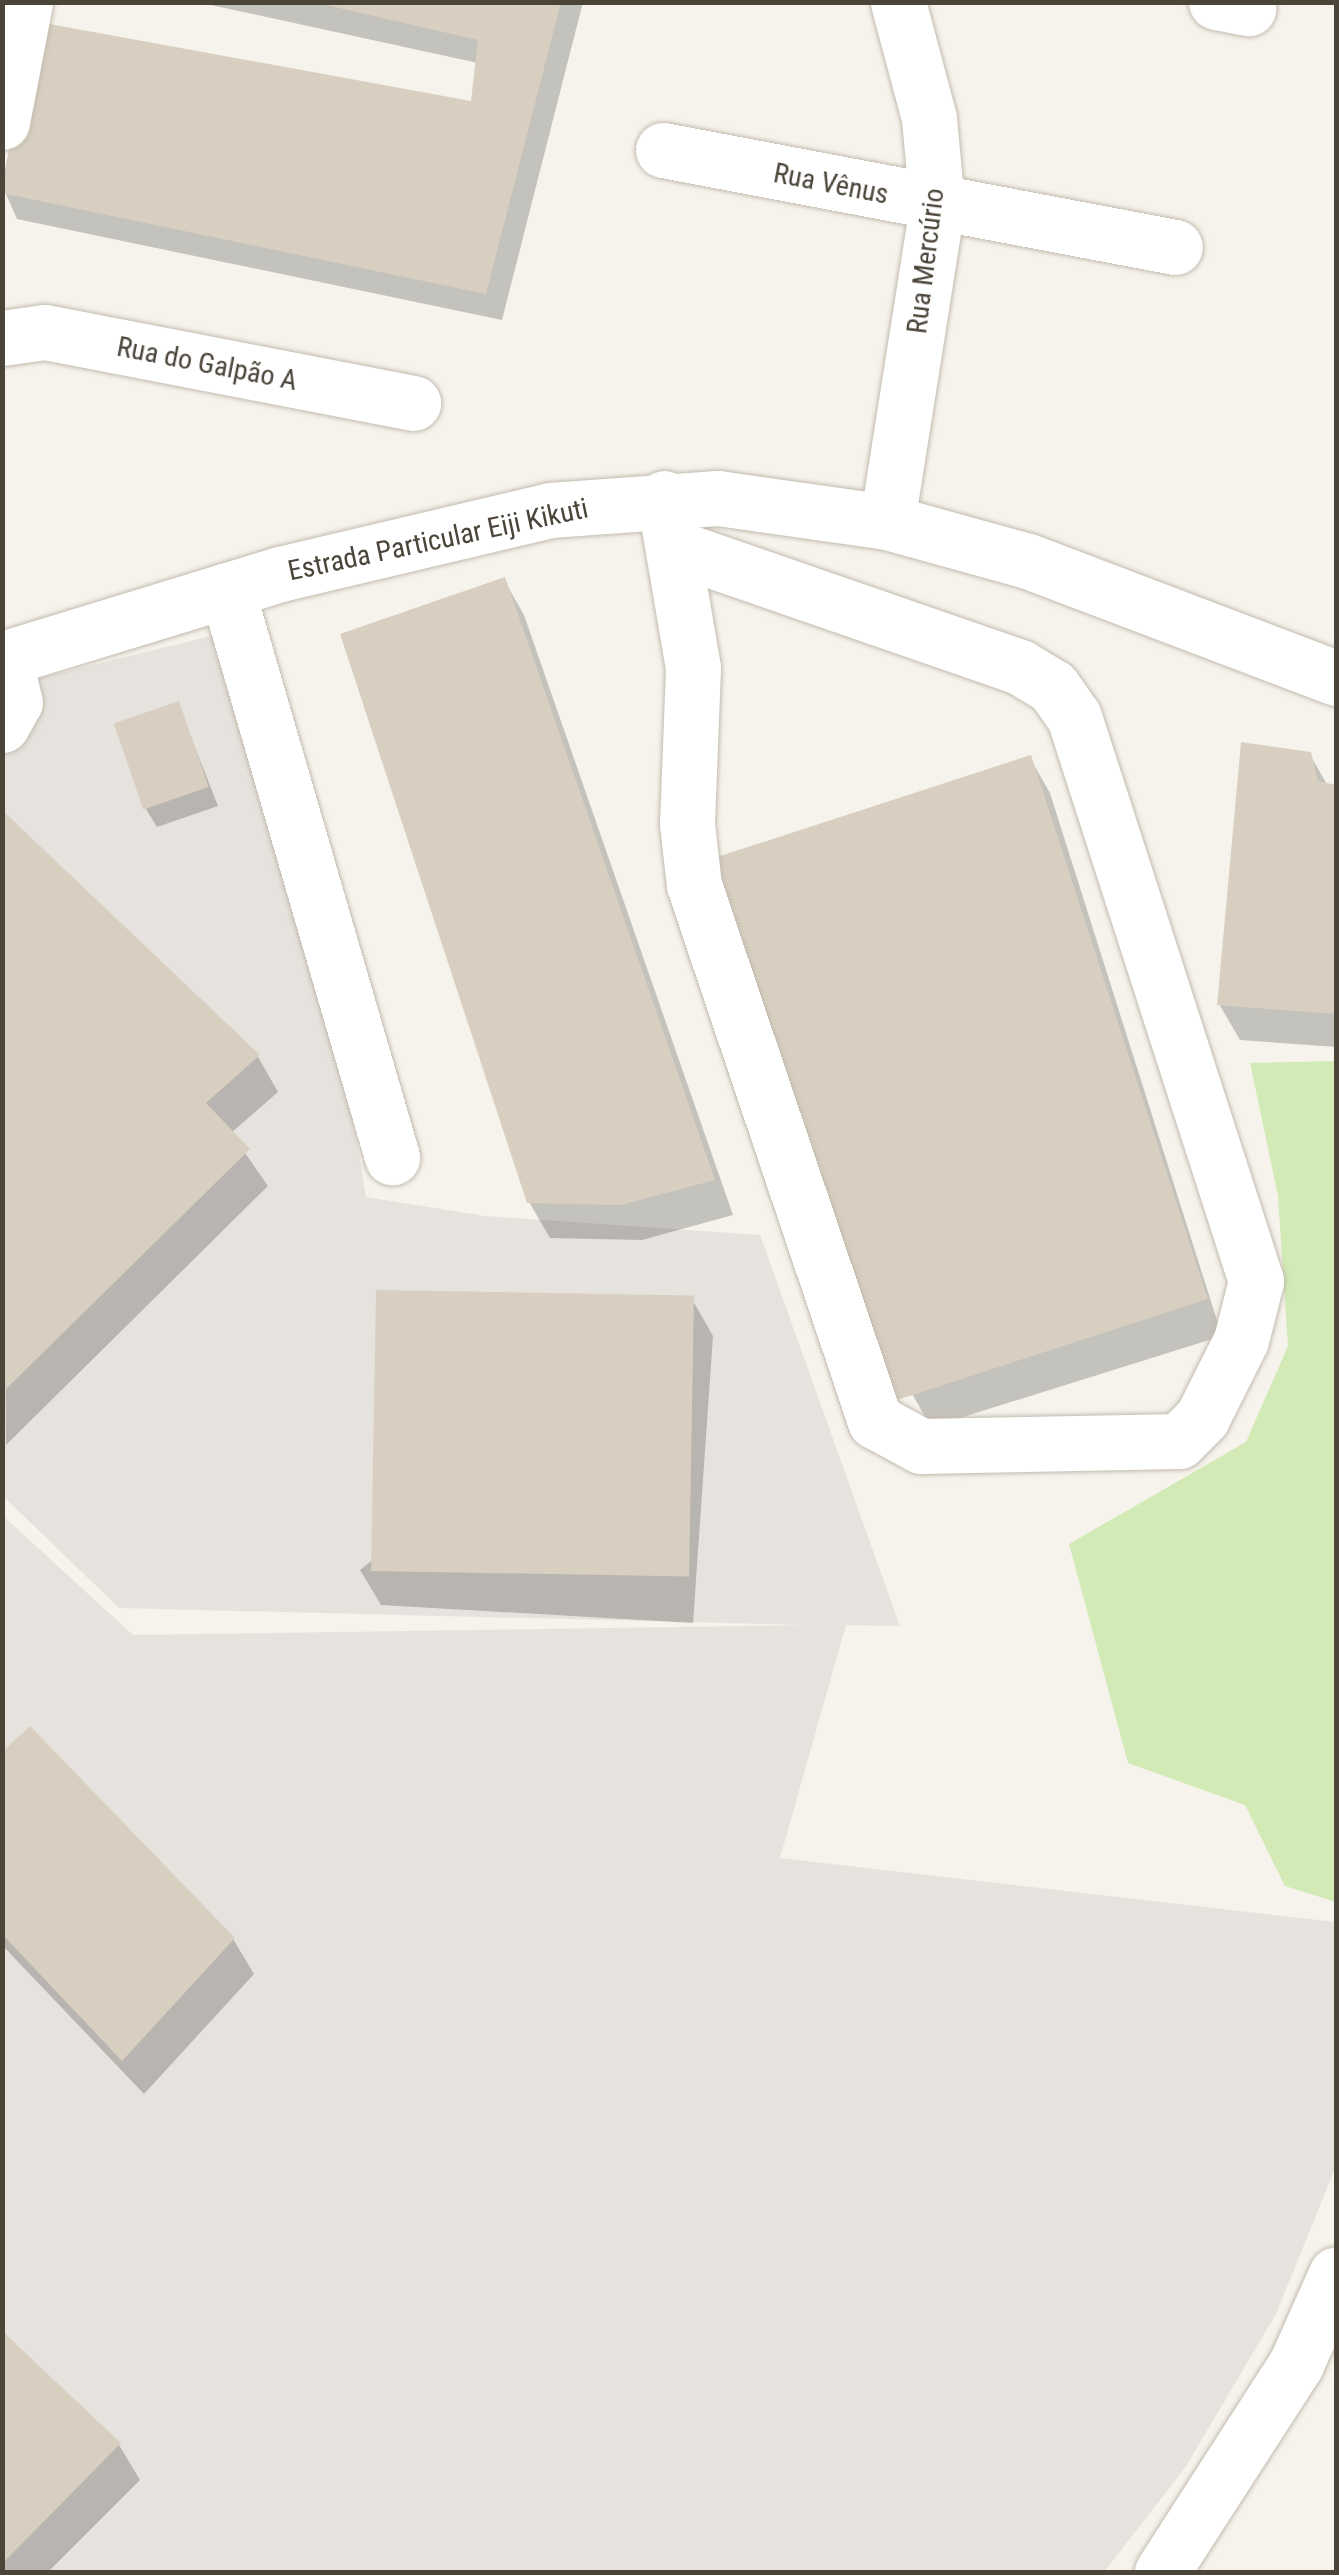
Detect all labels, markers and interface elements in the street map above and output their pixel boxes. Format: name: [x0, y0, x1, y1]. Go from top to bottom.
street label: Rua Vênus: [771, 156, 891, 212]
street label: Rua Mercúrio: [900, 186, 952, 336]
street label: Rua do Galpão A: [114, 330, 300, 398]
street label: Estrada Particular Eiji Kikuti: [285, 492, 591, 588]

